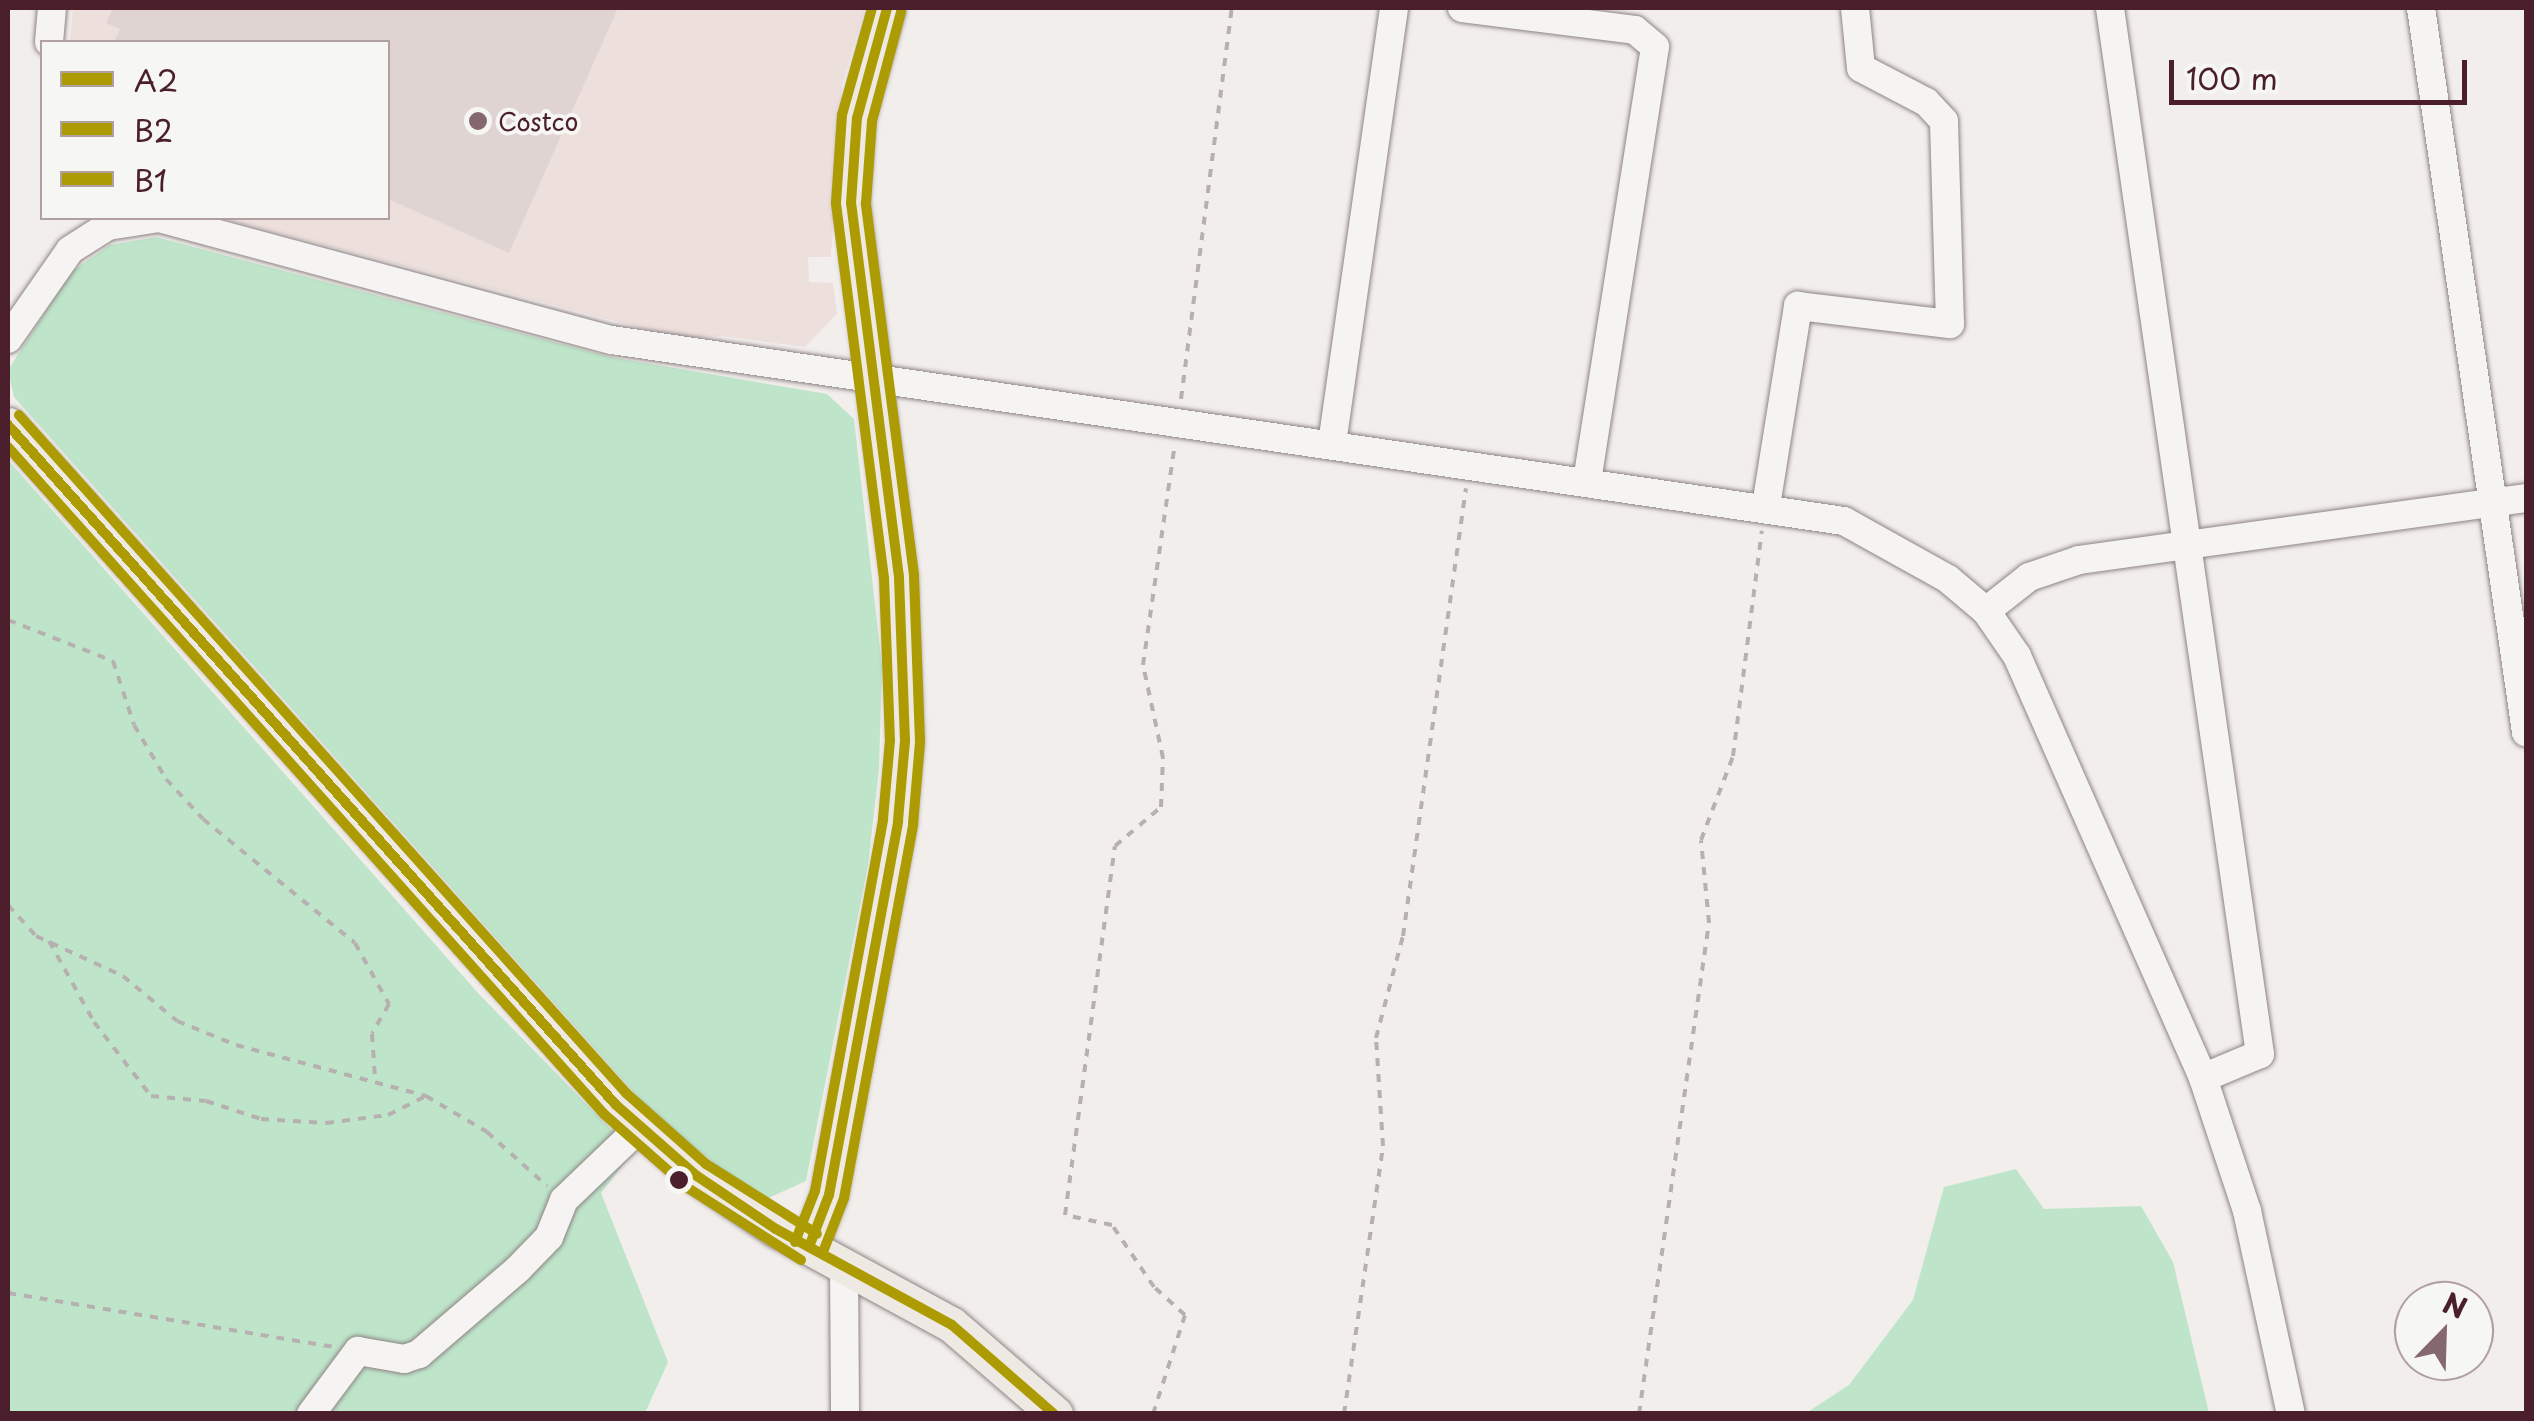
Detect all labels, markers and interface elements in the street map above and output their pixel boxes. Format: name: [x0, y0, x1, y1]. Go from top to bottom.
legend: [40, 40, 390, 220]
scale bar: [2174, 40, 2472, 102]
text: 100 m: [2186, 55, 2278, 100]
text: A2: [134, 57, 178, 102]
place label: Costco: [498, 106, 578, 136]
text: B2: [134, 107, 173, 152]
marker: Costco: [467, 110, 489, 132]
text: B1: [134, 157, 167, 202]
unlabelled marker: [669, 1170, 689, 1190]
north arrow: [2394, 1281, 2494, 1381]
text: N: [2437, 1281, 2474, 1329]

